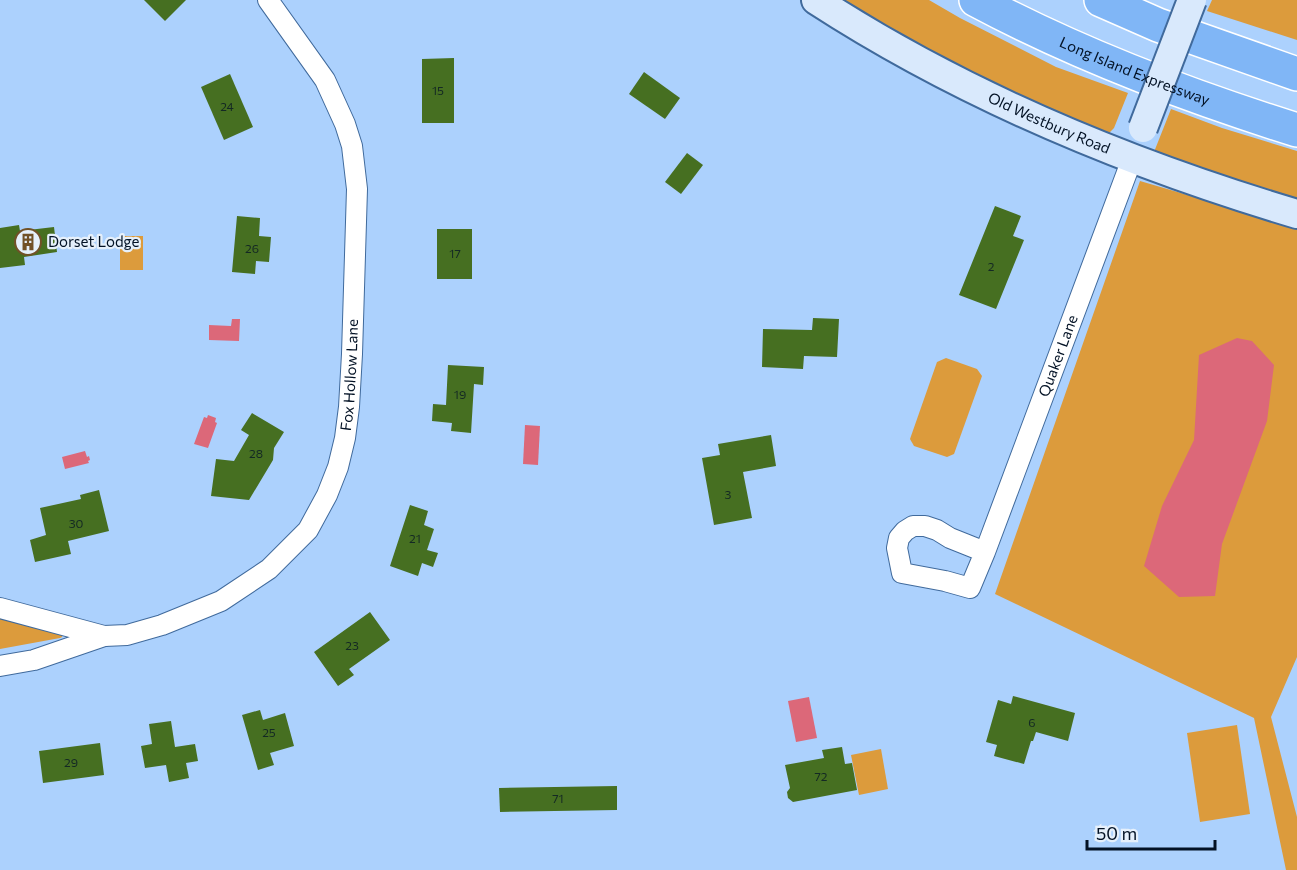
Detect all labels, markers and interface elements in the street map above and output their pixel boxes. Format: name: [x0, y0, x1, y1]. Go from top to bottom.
street label: Long Island Expressway: [1057, 32, 1213, 108]
house number: 15: [432, 83, 444, 97]
street label: Old Westbury Road: [985, 88, 1113, 157]
house number: 24: [220, 99, 234, 113]
building icon: Dorset Lodge: [13, 227, 43, 257]
place label: Dorset Lodge: [48, 232, 140, 250]
house number: 26: [245, 241, 259, 255]
house number: 17: [449, 246, 461, 260]
house number: 2: [988, 259, 995, 273]
street label: Quaker Lane: [1034, 312, 1081, 399]
street label: Fox Hollow Lane: [336, 319, 361, 432]
house number: 19: [454, 387, 466, 401]
house number: 28: [249, 446, 263, 460]
house number: 3: [725, 487, 732, 501]
house number: 30: [69, 516, 84, 530]
house number: 21: [409, 531, 421, 545]
house number: 23: [345, 638, 359, 652]
house number: 6: [1028, 715, 1036, 729]
house number: 25: [262, 725, 276, 739]
house number: 29: [64, 755, 78, 769]
house number: 72: [815, 769, 828, 783]
house number: 71: [552, 791, 564, 805]
scale bar: [1087, 813, 1214, 851]
text: 50 m: [1096, 822, 1137, 844]

